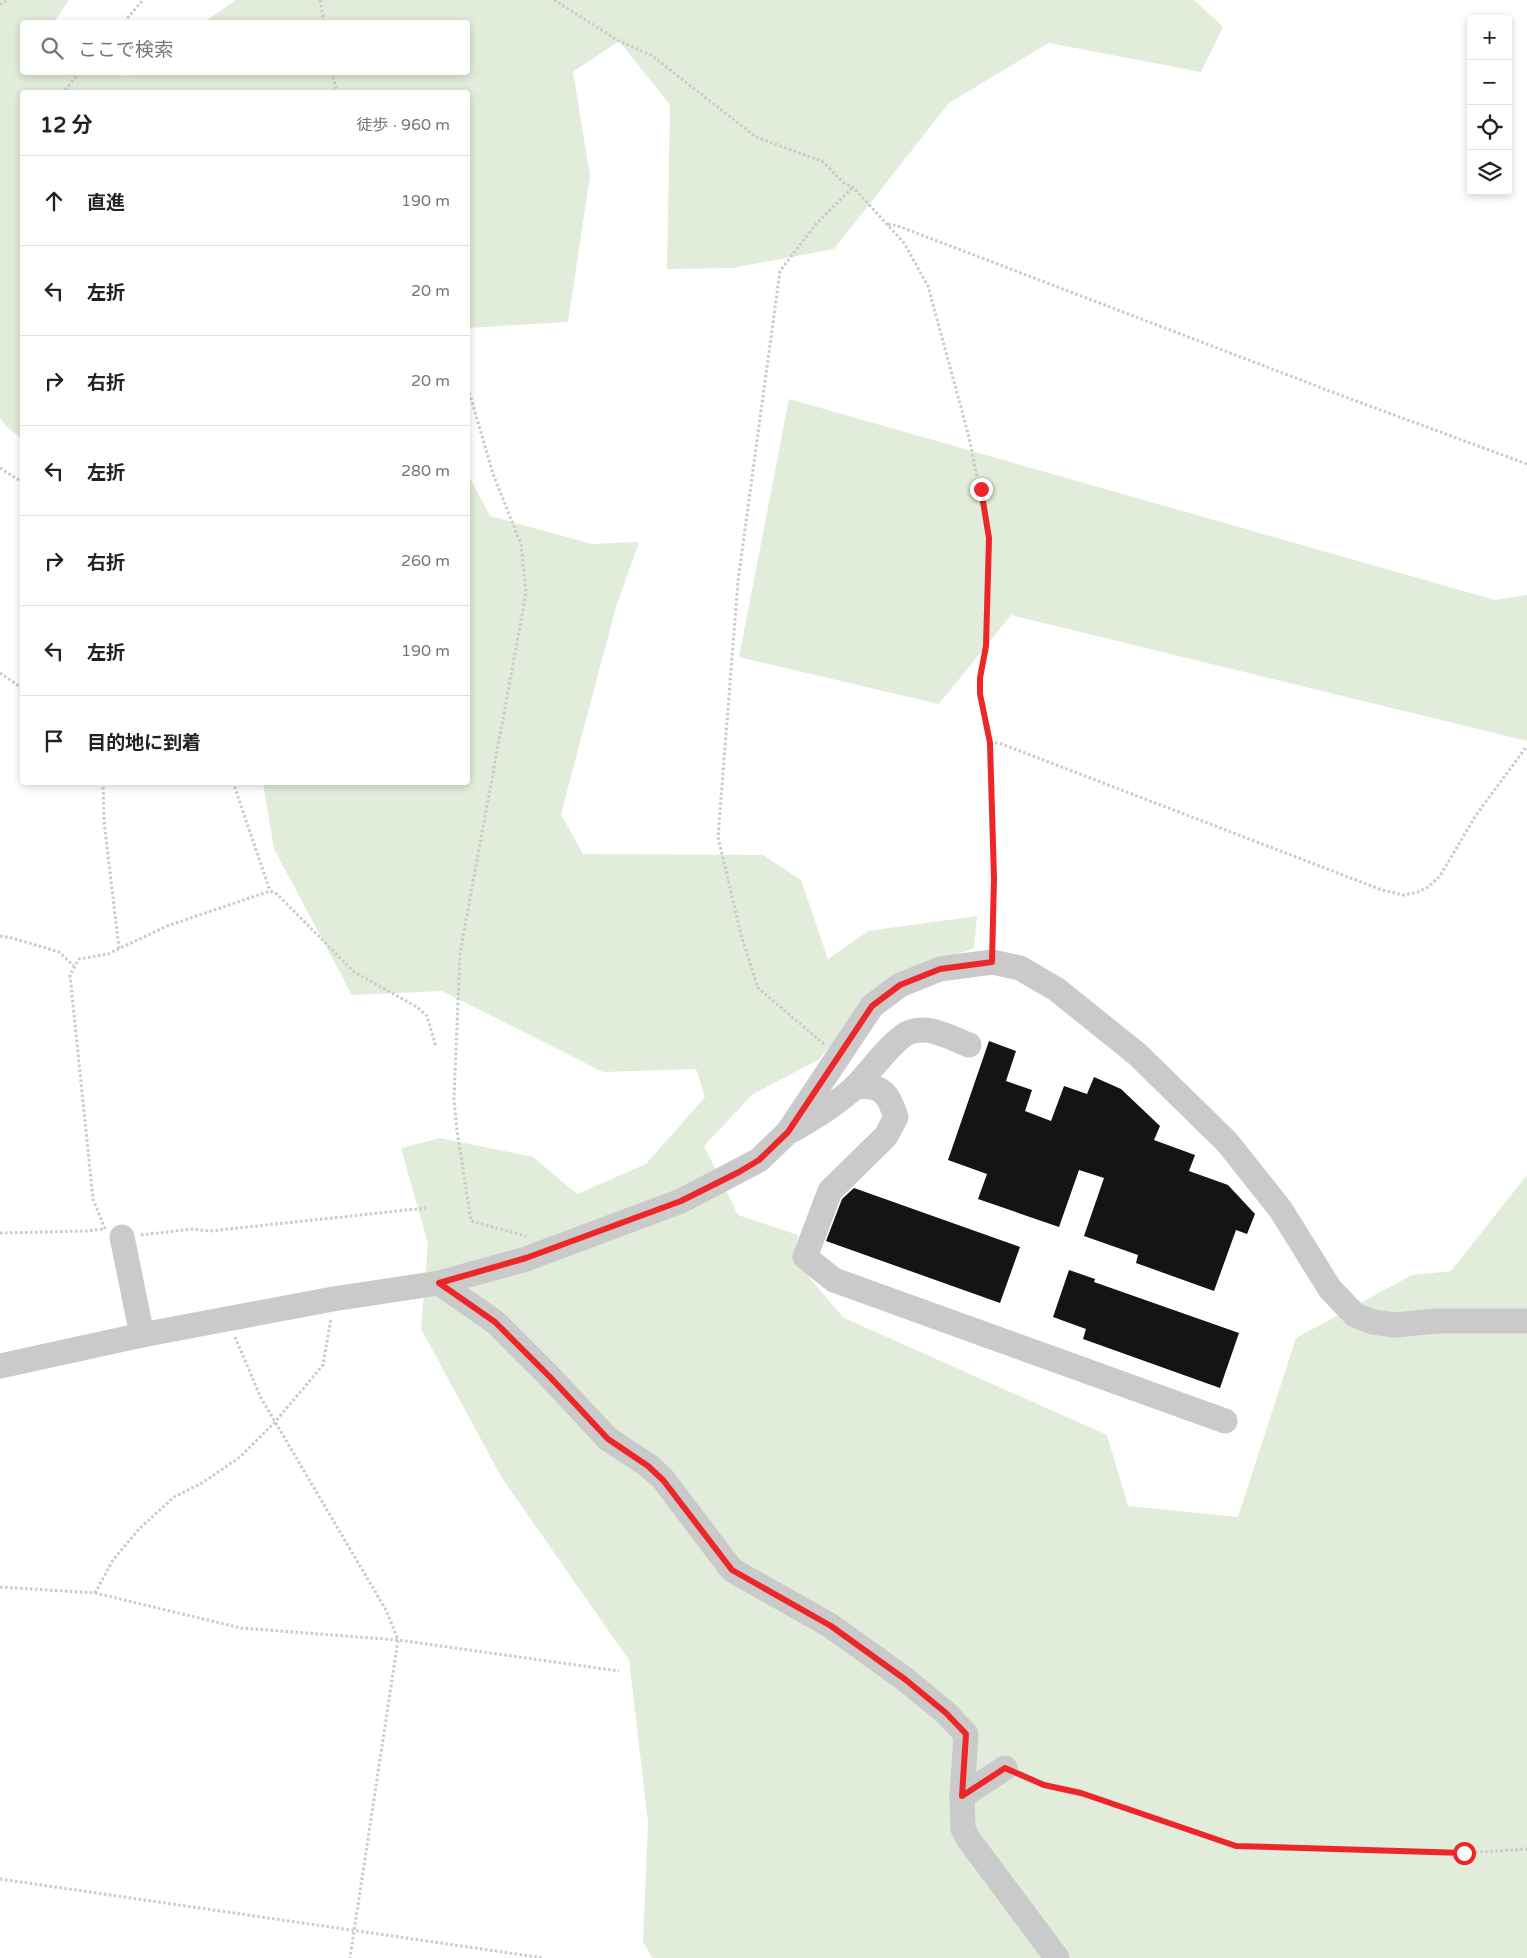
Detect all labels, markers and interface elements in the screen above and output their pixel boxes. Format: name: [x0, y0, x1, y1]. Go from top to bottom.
map controls: [1467, 15, 1512, 195]
button: +: [1467, 15, 1512, 60]
search box: [20, 20, 470, 75]
icon: search: [38, 34, 66, 62]
text: ここで検索: [78, 39, 173, 61]
button: −: [1467, 60, 1512, 105]
button: locate: [1467, 105, 1512, 150]
text: 12 分: [40, 113, 93, 138]
text: 徒歩 · 960 m: [357, 115, 450, 135]
button: layers: [1467, 150, 1512, 195]
icon: ahead: [40, 187, 68, 215]
text: 190 m: [401, 191, 450, 211]
text: 直進: [87, 192, 125, 214]
icon: left: [40, 277, 68, 305]
text: 20 m: [411, 281, 450, 301]
text: 左折: [87, 282, 125, 304]
icon: right: [40, 367, 68, 395]
text: 20 m: [411, 371, 450, 391]
text: 右折: [87, 372, 125, 394]
icon: left: [40, 457, 68, 485]
text: 280 m: [401, 461, 450, 481]
text: 左折: [87, 462, 125, 484]
route end: [970, 478, 993, 501]
icon: right: [40, 547, 68, 575]
text: 260 m: [401, 551, 450, 571]
text: 右折: [87, 552, 125, 574]
icon: left: [40, 637, 68, 665]
text: 190 m: [401, 641, 450, 661]
text: 左折: [87, 642, 125, 664]
icon: arrive: [40, 727, 68, 755]
text: 目的地に到着: [87, 732, 201, 754]
route start: [1453, 1842, 1476, 1865]

